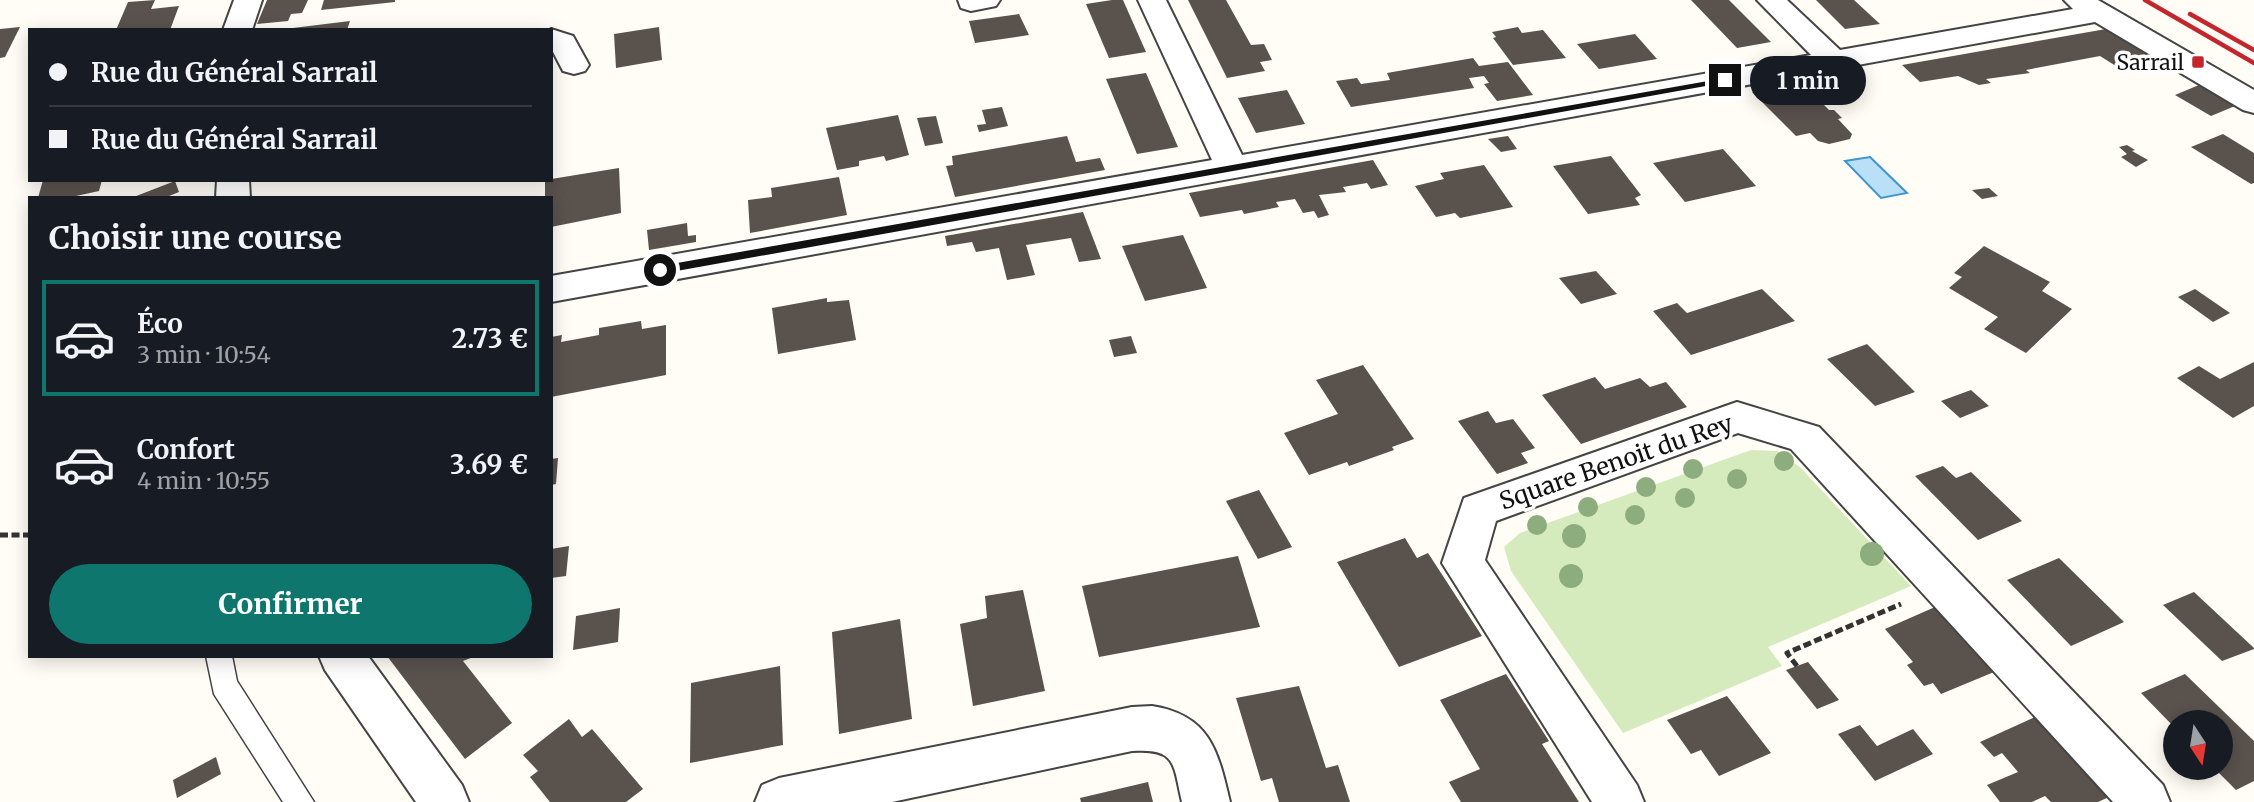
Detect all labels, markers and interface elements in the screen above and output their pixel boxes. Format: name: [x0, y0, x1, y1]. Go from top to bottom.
place label: Sarrail: [2116, 49, 2184, 76]
marker: Sarrail: [2190, 54, 2206, 70]
text: Rue du Général Sarrail: [91, 56, 378, 89]
callout: 1 min: [1750, 56, 1865, 104]
route end: [1709, 64, 1741, 96]
text: 1 min: [1777, 66, 1839, 95]
text: Rue du Général Sarrail: [91, 123, 378, 156]
text: Choisir une course: [49, 218, 342, 258]
route start: [644, 254, 676, 286]
icon: car: [53, 307, 116, 370]
text: Éco: [137, 307, 183, 340]
text: 2.73 €: [452, 322, 528, 355]
text: 3 min · 10:54: [137, 340, 271, 369]
street label: Square Benoit du Rey: [1495, 407, 1737, 517]
icon: car: [53, 433, 116, 496]
text: Confort: [137, 433, 235, 466]
text: 3.69 €: [450, 448, 528, 481]
text: 4 min · 10:55: [137, 466, 270, 495]
button: Confirmer: [49, 564, 532, 644]
north arrow: [2163, 710, 2233, 780]
map controls: [2163, 710, 2233, 780]

